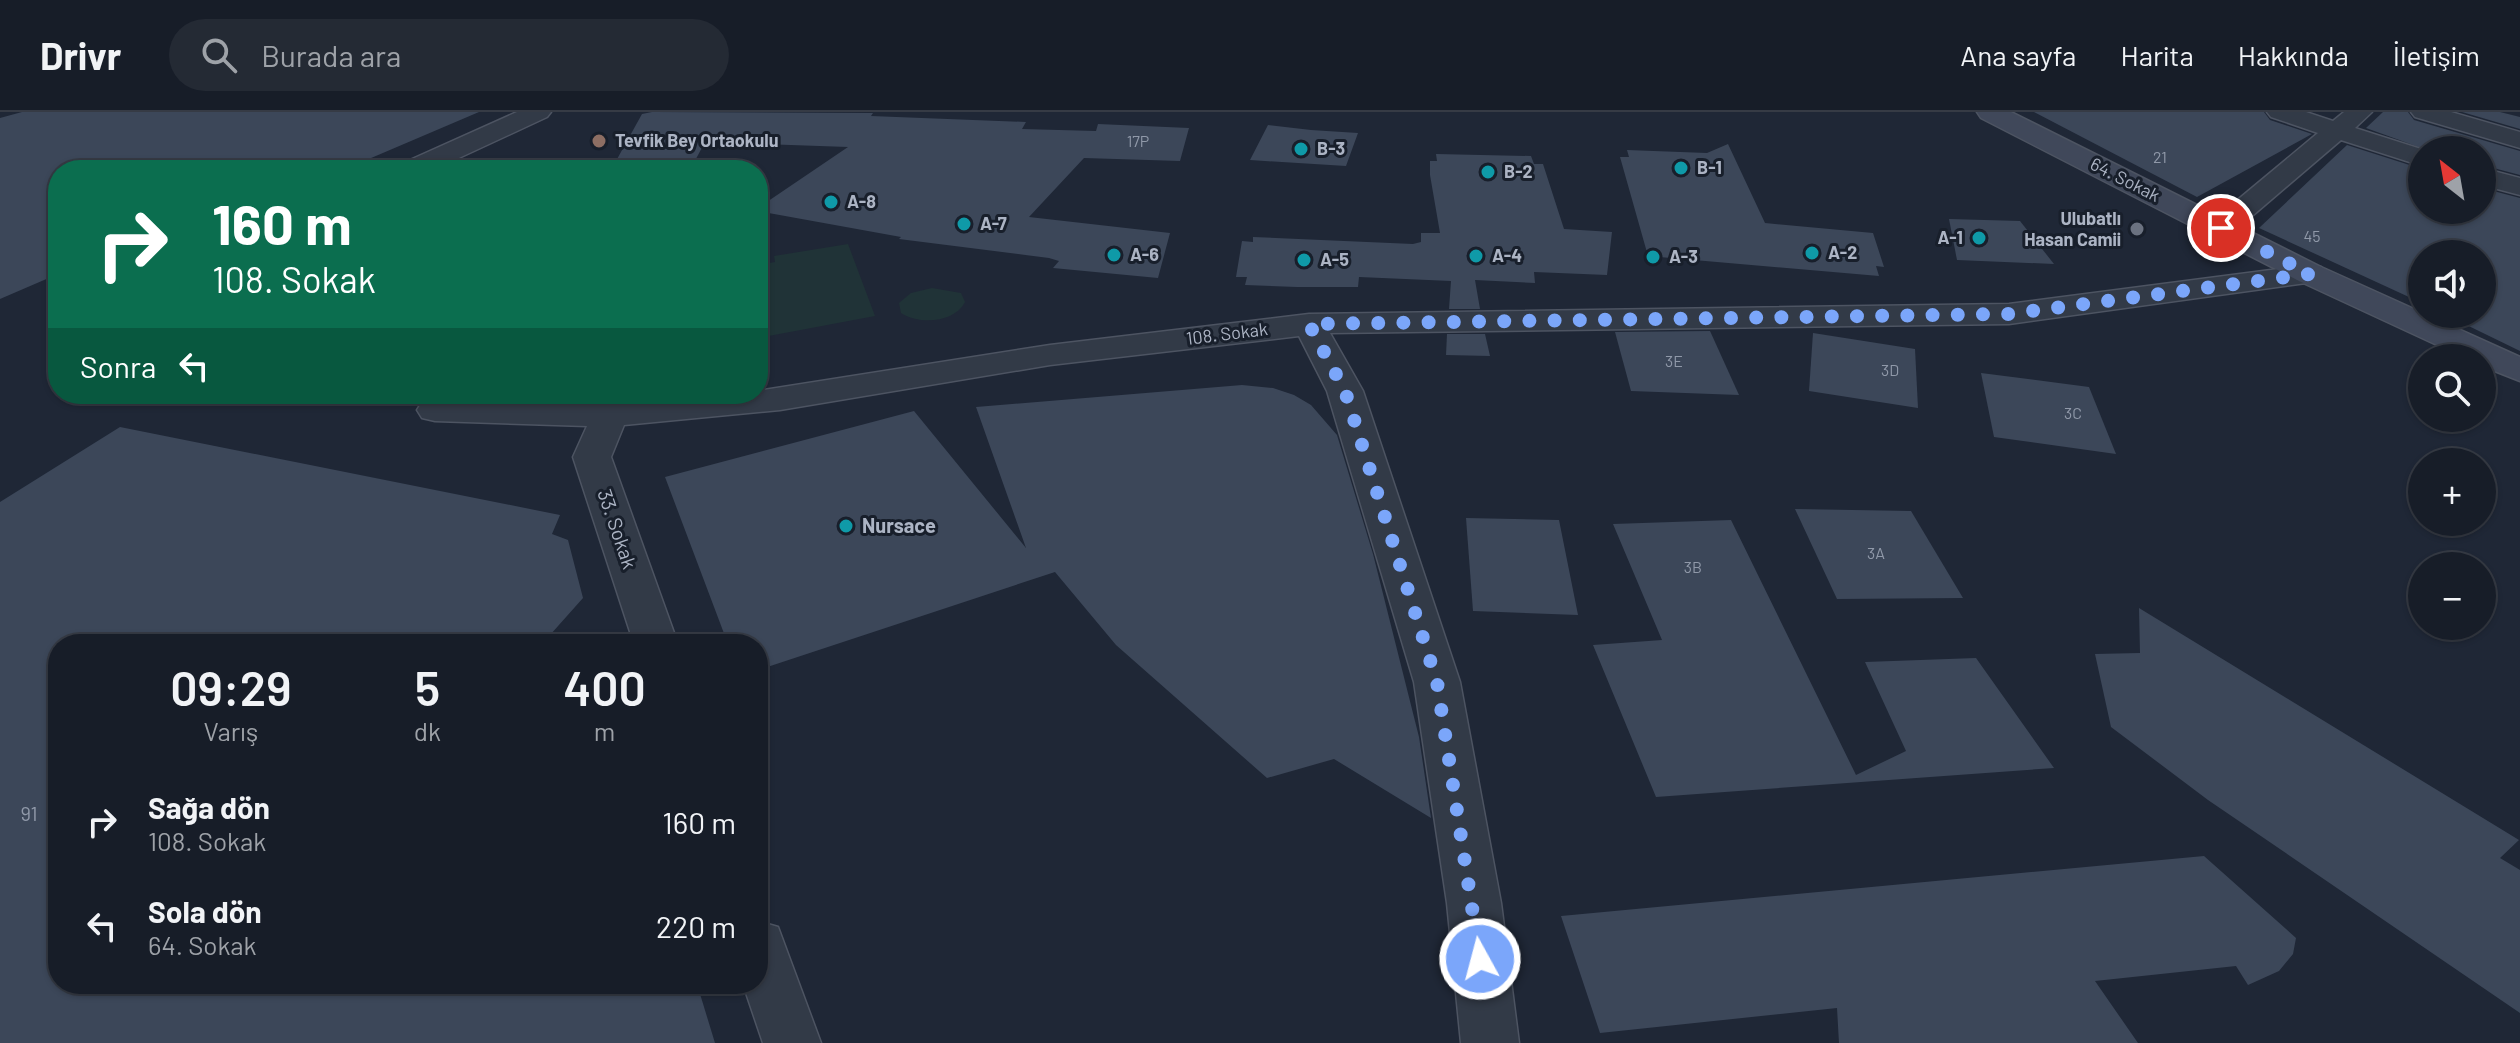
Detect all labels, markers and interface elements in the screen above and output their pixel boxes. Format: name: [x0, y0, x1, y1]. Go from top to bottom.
search box: [169, 19, 729, 91]
text: Drivr: [40, 32, 121, 78]
icon: search: [197, 33, 241, 77]
text: Burada ara: [261, 37, 401, 73]
text: Ana sayfa: [1960, 38, 2076, 72]
text: Harita: [2120, 38, 2194, 72]
text: Hakkında: [2238, 38, 2349, 72]
text: İletişim: [2393, 38, 2480, 72]
place label: Tevfik Bey Ortaokulu: [615, 129, 778, 151]
house number: 17P: [1127, 131, 1149, 150]
marker: Tevfik Bey Ortaokulu: [590, 132, 608, 150]
north arrow: [2408, 136, 2496, 224]
map controls: [2408, 136, 2496, 640]
place label: B-3: [1317, 137, 1345, 159]
marker: B-3: [1292, 140, 1310, 158]
house number: 21: [2153, 147, 2167, 166]
street label: 64. Sokak: [2087, 152, 2164, 206]
place label: B-1: [1697, 156, 1722, 178]
marker: B-1: [1672, 159, 1690, 177]
place label: B-2: [1504, 160, 1533, 182]
marker: B-2: [1479, 163, 1497, 181]
text: 160 m: [212, 189, 352, 256]
place label: A-8: [847, 190, 876, 212]
icon: right: [80, 192, 184, 296]
marker: A-8: [822, 193, 840, 211]
pin: [2187, 194, 2255, 262]
icon: arrive: [2199, 206, 2243, 250]
place label: Ulubatlı Hasan Camii: [2024, 207, 2121, 250]
place label: A-7: [980, 212, 1007, 234]
marker: A-7: [955, 215, 973, 233]
marker: Ulubatlı Hasan Camii: [2128, 220, 2146, 238]
place label: A-1: [1937, 226, 1963, 248]
house number: 45: [2303, 226, 2321, 245]
marker: A-1: [1970, 229, 1988, 247]
button: sound: [2408, 240, 2496, 328]
place label: A-2: [1828, 241, 1857, 263]
place label: A-6: [1130, 243, 1159, 265]
place label: A-4: [1492, 244, 1522, 266]
marker: A-2: [1803, 244, 1821, 262]
place label: A-3: [1669, 245, 1698, 267]
marker: A-6: [1105, 246, 1123, 264]
marker: A-4: [1467, 247, 1485, 265]
place label: A-5: [1320, 248, 1349, 270]
marker: A-3: [1644, 248, 1662, 266]
marker: A-5: [1295, 251, 1313, 269]
text: 108. Sokak: [212, 257, 376, 300]
street label: 108. Sokak: [1185, 317, 1269, 349]
icon: left: [172, 344, 216, 388]
button: search: [2408, 344, 2496, 432]
text: Sonra: [80, 348, 156, 384]
house number: 3E: [1665, 351, 1683, 370]
house number: 3D: [1881, 360, 1899, 379]
house number: 3C: [2064, 403, 2082, 422]
button: +: [2408, 448, 2496, 536]
street label: 33. Sokak: [593, 486, 643, 572]
place label: Nursace: [862, 513, 936, 537]
marker: Nursace: [837, 517, 855, 535]
house number: 3A: [1867, 543, 1885, 562]
button: −: [2408, 552, 2496, 640]
house number: 3B: [1684, 557, 1702, 576]
text: 09:29: [170, 658, 292, 716]
text: 5: [415, 658, 440, 716]
text: 400: [563, 658, 646, 716]
text: Varış: [203, 715, 258, 746]
text: dk: [414, 715, 441, 746]
text: m: [594, 715, 615, 746]
text: Sağa dön: [148, 789, 270, 825]
icon: right: [80, 800, 124, 844]
house number: 91: [20, 801, 38, 825]
text: 160 m: [662, 804, 736, 840]
text: 108. Sokak: [148, 825, 266, 856]
text: Sola dön: [148, 893, 262, 929]
icon: left: [80, 904, 124, 948]
text: 220 m: [656, 908, 736, 944]
position arrow: [1438, 917, 1522, 1001]
text: 64. Sokak: [148, 929, 257, 960]

